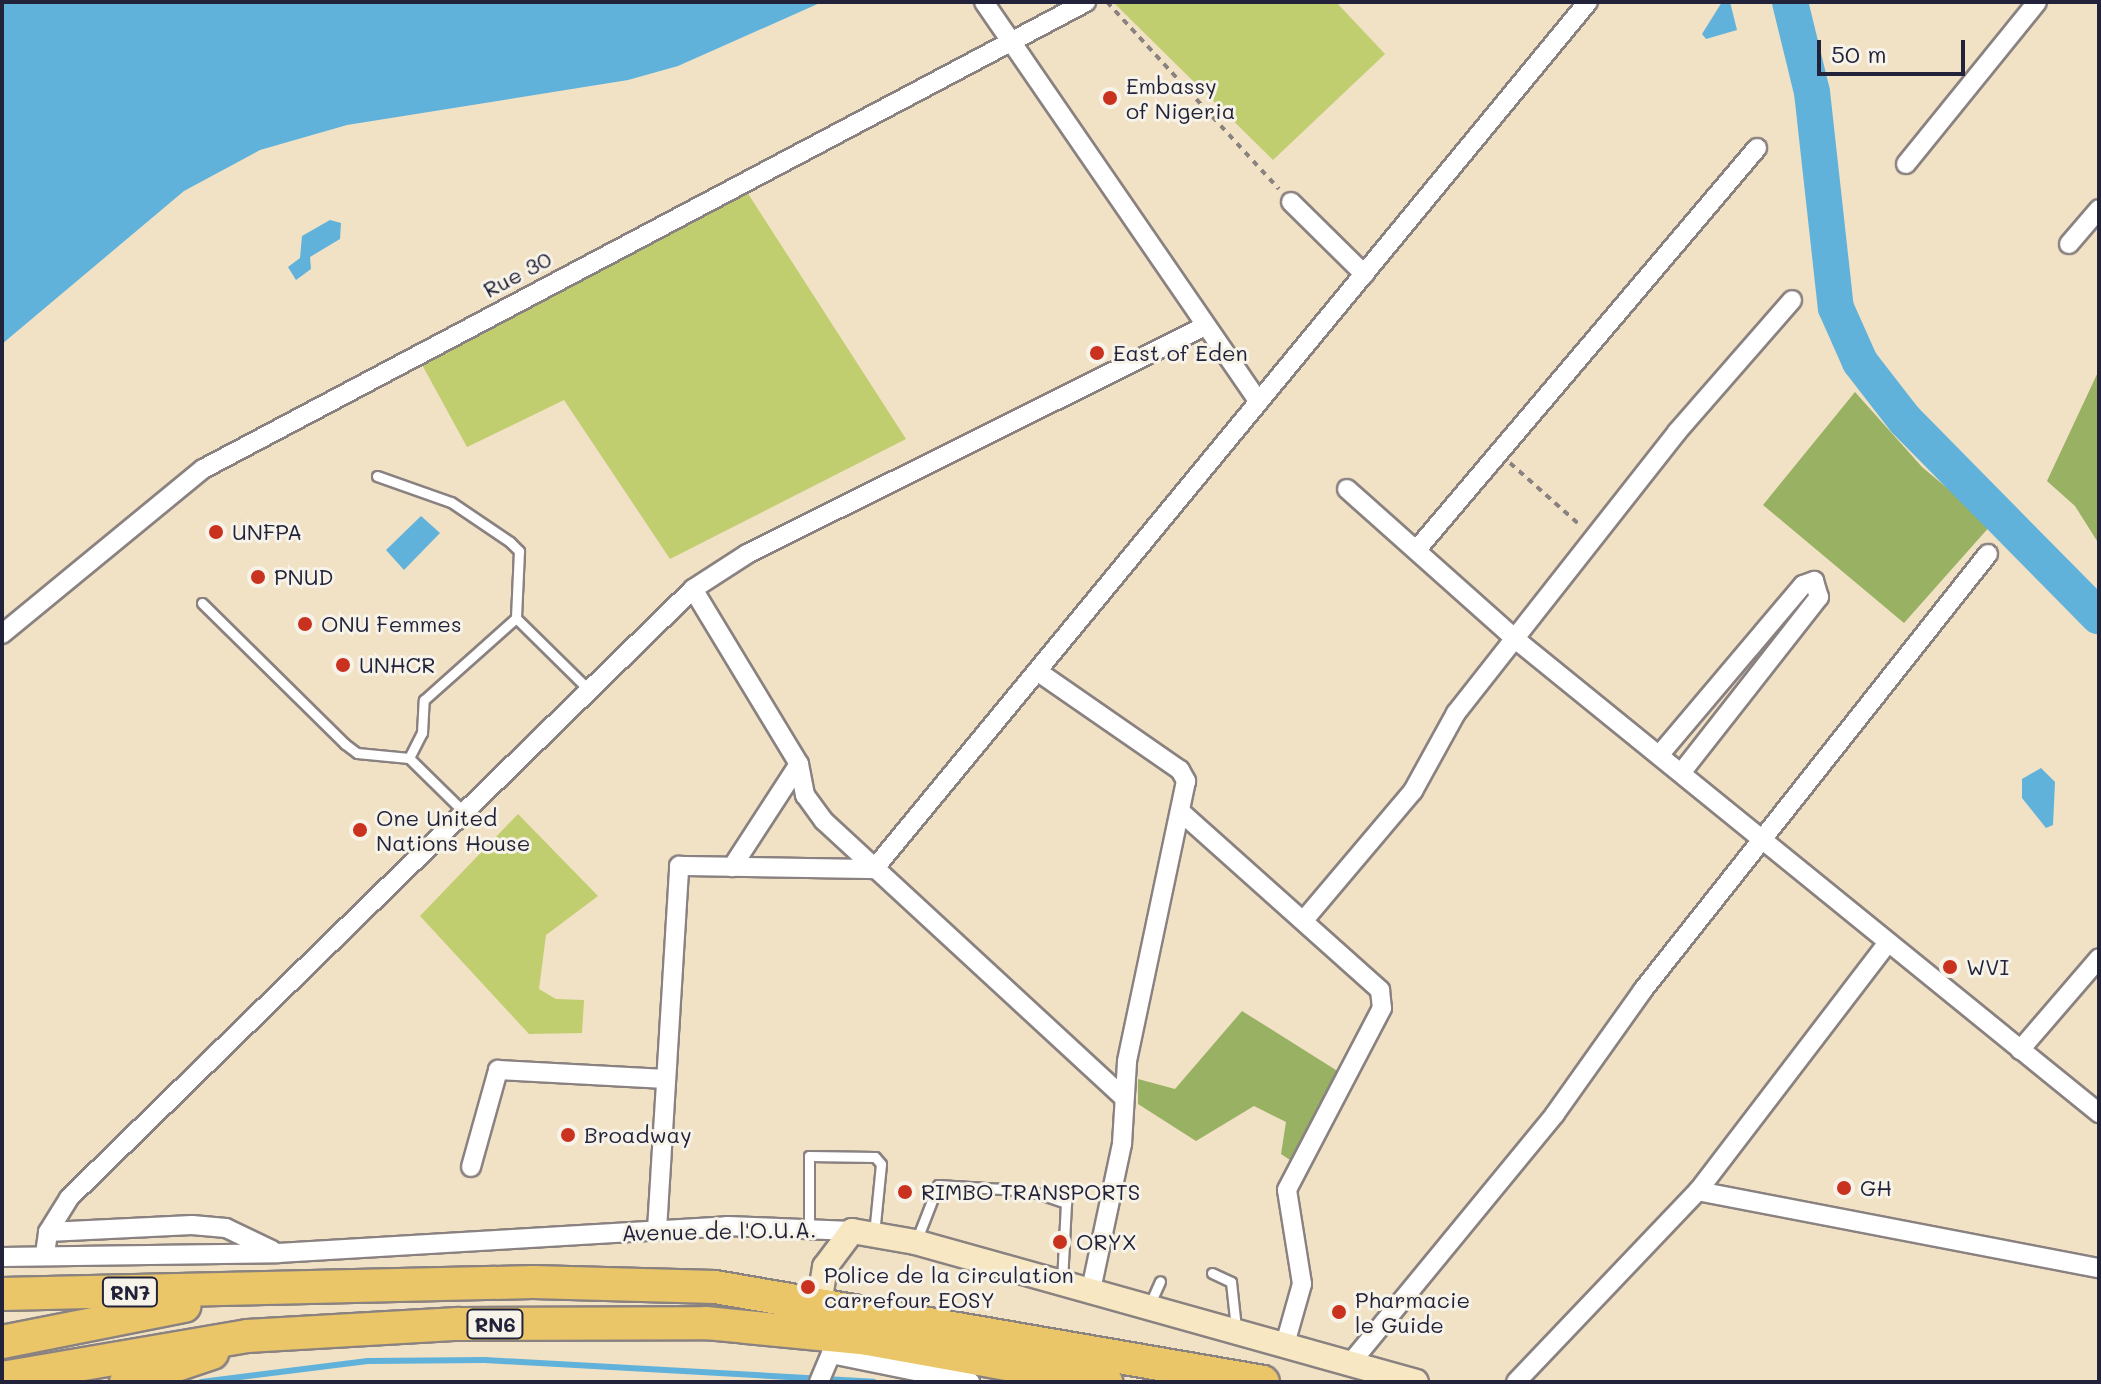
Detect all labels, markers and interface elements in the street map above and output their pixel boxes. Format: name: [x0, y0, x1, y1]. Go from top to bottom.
scale bar: [1821, 24, 1969, 74]
text: 50 m: [1831, 38, 1887, 69]
place label: Embassy of Nigeria: [1126, 72, 1235, 124]
marker: Embassy of Nigeria: [1101, 89, 1119, 107]
street label: Rue 30: [478, 245, 556, 303]
place label: East of Eden: [1113, 340, 1248, 366]
marker: East of Eden: [1088, 344, 1106, 362]
place label: UNFPA: [232, 519, 302, 545]
marker: UNFPA: [207, 523, 225, 541]
place label: PNUD: [274, 564, 333, 590]
marker: PNUD: [249, 568, 267, 586]
place label: ONU Femmes: [321, 611, 462, 637]
marker: ONU Femmes: [296, 615, 314, 633]
place label: UNHCR: [359, 652, 435, 678]
marker: UNHCR: [334, 656, 352, 674]
place label: One United Nations House: [376, 804, 530, 856]
marker: One United Nations House: [351, 821, 369, 839]
place label: WVI: [1966, 954, 2009, 980]
marker: WVI: [1941, 958, 1959, 976]
place label: Broadway: [584, 1122, 692, 1148]
marker: Broadway: [559, 1126, 577, 1144]
place label: GH: [1860, 1175, 1892, 1201]
place label: RIMBO TRANSPORTS: [921, 1179, 1140, 1205]
marker: GH: [1835, 1179, 1853, 1197]
marker: RIMBO TRANSPORTS: [896, 1183, 914, 1201]
street label: Avenue de l'O.U.A.: [621, 1216, 817, 1246]
place label: ORYX: [1076, 1229, 1137, 1255]
marker: ORYX: [1051, 1233, 1069, 1251]
place label: Police de la circulation carrefour EOSY: [824, 1261, 1074, 1312]
road number: RN7: [100, 1276, 160, 1308]
marker: Police de la circulation carrefour EOSY: [799, 1278, 817, 1296]
place label: Pharmacie le Guide: [1355, 1286, 1470, 1338]
marker: Pharmacie le Guide: [1330, 1303, 1348, 1321]
road number: RN6: [465, 1308, 525, 1340]

